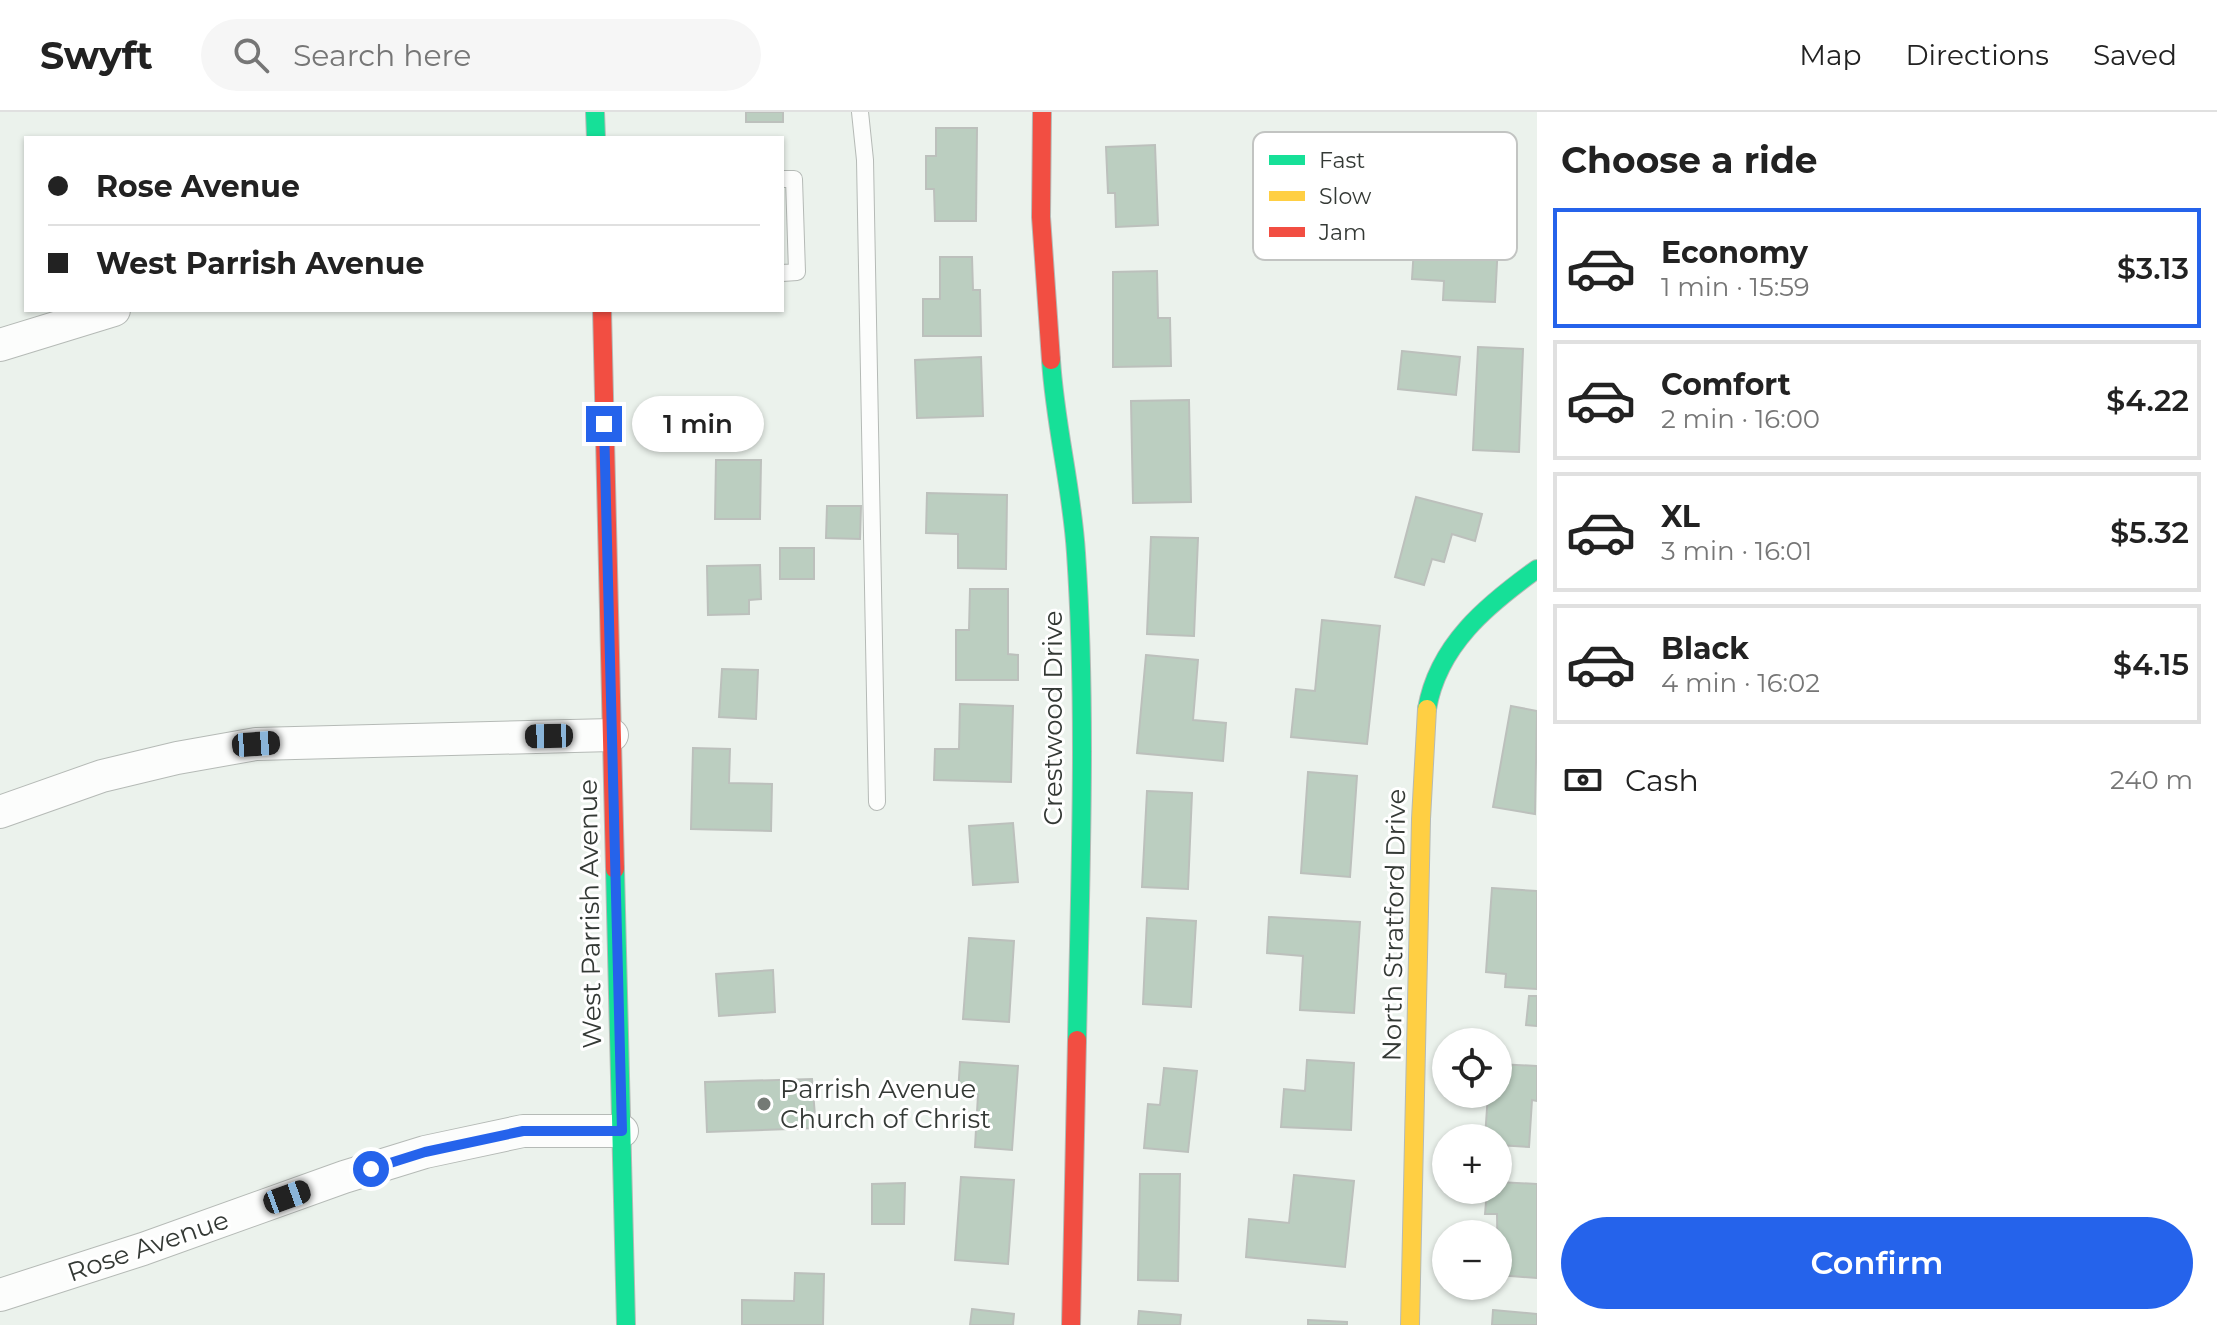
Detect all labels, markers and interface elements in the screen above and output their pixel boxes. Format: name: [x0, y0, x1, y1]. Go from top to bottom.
search box: [201, 19, 761, 91]
text: Swyft: [40, 32, 153, 79]
icon: search: [229, 33, 273, 77]
text: Search here: [293, 37, 471, 74]
text: Map: [1799, 38, 1861, 72]
text: Directions: [1905, 38, 2049, 72]
text: Saved: [2093, 38, 2177, 72]
legend: [1253, 132, 1517, 260]
text: Choose a ride: [1561, 138, 1818, 182]
text: Fast: [1319, 147, 1365, 174]
text: Rose Avenue: [96, 168, 300, 205]
text: Slow: [1319, 183, 1372, 210]
text: Jam: [1318, 219, 1366, 246]
icon: car: [1565, 232, 1637, 304]
text: Economy: [1661, 234, 1808, 271]
text: West Parrish Avenue: [96, 245, 424, 282]
text: $3.13: [2117, 250, 2189, 287]
text: 1 min · 15:59: [1661, 271, 1810, 303]
icon: car: [1565, 364, 1637, 436]
text: Comfort: [1661, 366, 1791, 403]
text: $4.22: [2106, 382, 2189, 419]
callout: 1 min: [632, 396, 764, 452]
text: 2 min · 16:00: [1661, 403, 1820, 435]
route end: [586, 406, 622, 442]
text: 1 min: [663, 408, 733, 440]
icon: car: [1565, 496, 1637, 568]
text: XL: [1661, 498, 1700, 535]
text: $5.32: [2110, 514, 2189, 551]
text: 3 min · 16:01: [1661, 535, 1812, 567]
street label: Crestwood Drive: [1037, 611, 1069, 825]
icon: car: [1565, 628, 1637, 700]
text: Black: [1661, 630, 1749, 667]
text: $4.15: [2113, 646, 2189, 683]
text: 4 min · 16:02: [1661, 667, 1820, 699]
car: [525, 724, 573, 748]
car: [231, 730, 281, 758]
icon: cash: [1561, 758, 1605, 802]
text: Cash: [1625, 762, 1699, 799]
text: 240 m: [2110, 764, 2193, 796]
street label: West Parrish Avenue: [572, 779, 608, 1049]
street label: North Stratford Drive: [1376, 788, 1412, 1062]
map controls: [1432, 1028, 1512, 1300]
button: locate: [1432, 1028, 1512, 1108]
place label: Parrish Avenue Church of Christ: [780, 1073, 991, 1135]
marker: Parrish Avenue Church of Christ: [755, 1095, 773, 1113]
button: +: [1432, 1124, 1512, 1204]
route start: [353, 1151, 389, 1187]
car: [260, 1178, 314, 1216]
street label: Rose Avenue: [63, 1203, 233, 1289]
button: Confirm: [1561, 1217, 2193, 1309]
button: −: [1432, 1220, 1512, 1300]

